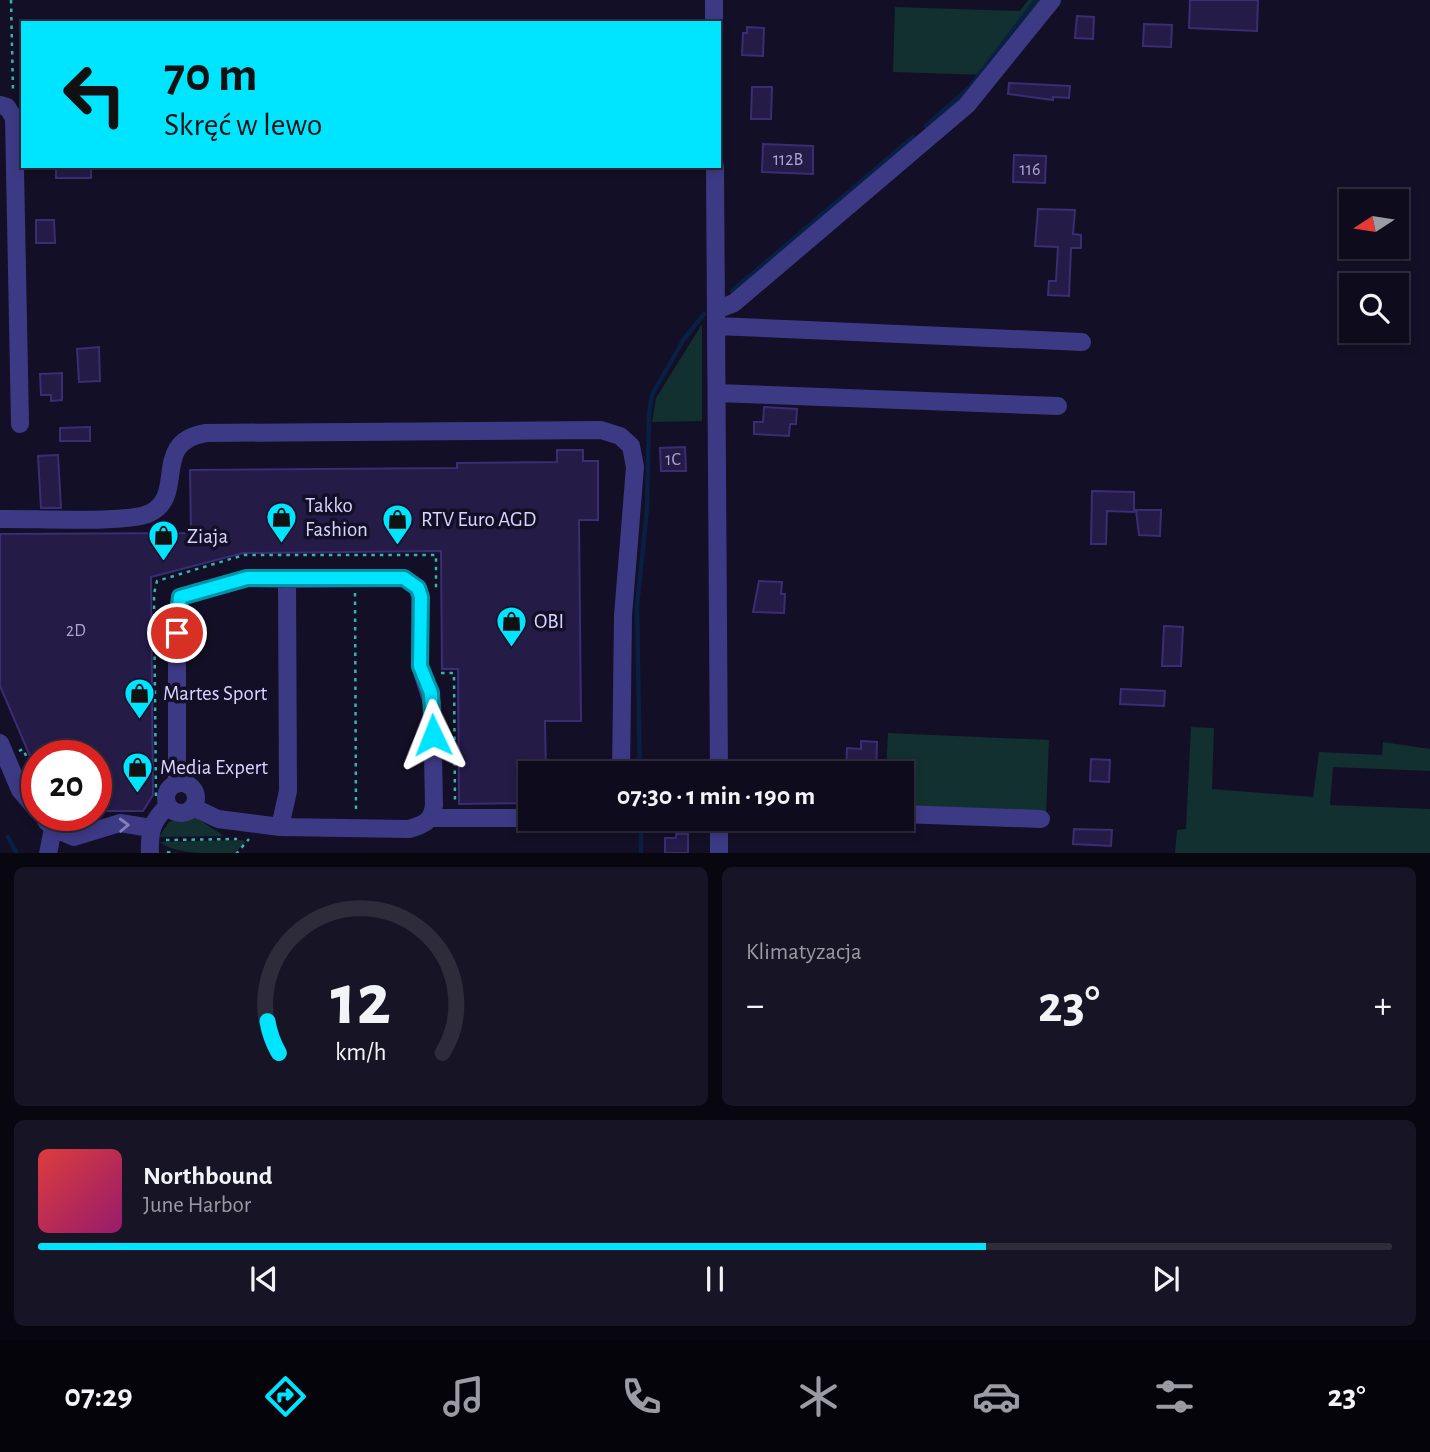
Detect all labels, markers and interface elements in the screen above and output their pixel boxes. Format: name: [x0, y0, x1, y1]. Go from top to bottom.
icon: left: [49, 49, 140, 140]
text: 70 m: [164, 51, 258, 100]
text: Skręć w lewo: [164, 109, 322, 141]
house number: 112B: [773, 151, 803, 169]
house number: 116: [1020, 161, 1040, 179]
north arrow: [1339, 189, 1409, 259]
map controls: [1339, 189, 1409, 343]
button: search: [1339, 273, 1409, 343]
house number: 1C: [665, 451, 681, 469]
place label: Takko Fashion: [305, 495, 368, 540]
shop icon: Takko Fashion: [265, 500, 299, 544]
shop icon: RTV Euro AGD: [381, 502, 415, 546]
place label: RTV Euro AGD: [421, 509, 536, 530]
shop icon: Ziaja: [147, 519, 181, 563]
place label: Ziaja: [187, 526, 228, 547]
pin: [147, 603, 207, 663]
shop icon: OBI: [494, 604, 528, 648]
place label: OBI: [534, 611, 564, 632]
icon: arrive: [158, 614, 196, 652]
house number: 2D: [66, 622, 86, 640]
shop icon: Martes Sport: [123, 676, 157, 720]
place label: Martes Sport: [163, 683, 267, 704]
position arrow: [396, 698, 470, 772]
speed limit sign: 20: [21, 740, 112, 831]
shop icon: Media Expert: [120, 750, 154, 794]
place label: Media Expert: [160, 757, 268, 778]
text: 07:30 · 1 min · 190 m: [617, 783, 815, 809]
one-way arrow: [119, 817, 130, 832]
text: Klimatyzacja: [746, 941, 862, 964]
text: 12: [331, 965, 391, 1038]
text: 23°: [1038, 979, 1100, 1031]
text: −: [746, 987, 764, 1025]
text: +: [1374, 987, 1392, 1025]
text: km/h: [335, 1039, 387, 1064]
text: Northbound: [143, 1163, 272, 1189]
text: June Harbor: [143, 1194, 251, 1217]
icon: previous: [245, 1260, 283, 1298]
icon: pause: [696, 1260, 734, 1298]
icon: next: [1147, 1260, 1185, 1298]
icon: directions: [261, 1372, 310, 1421]
icon: music: [439, 1372, 488, 1421]
icon: phone: [617, 1372, 666, 1421]
icon: climate: [794, 1372, 843, 1421]
icon: car: [972, 1372, 1021, 1421]
icon: filters: [1150, 1372, 1199, 1421]
text: 07:29: [64, 1380, 133, 1412]
text: 23°: [1327, 1380, 1366, 1412]

